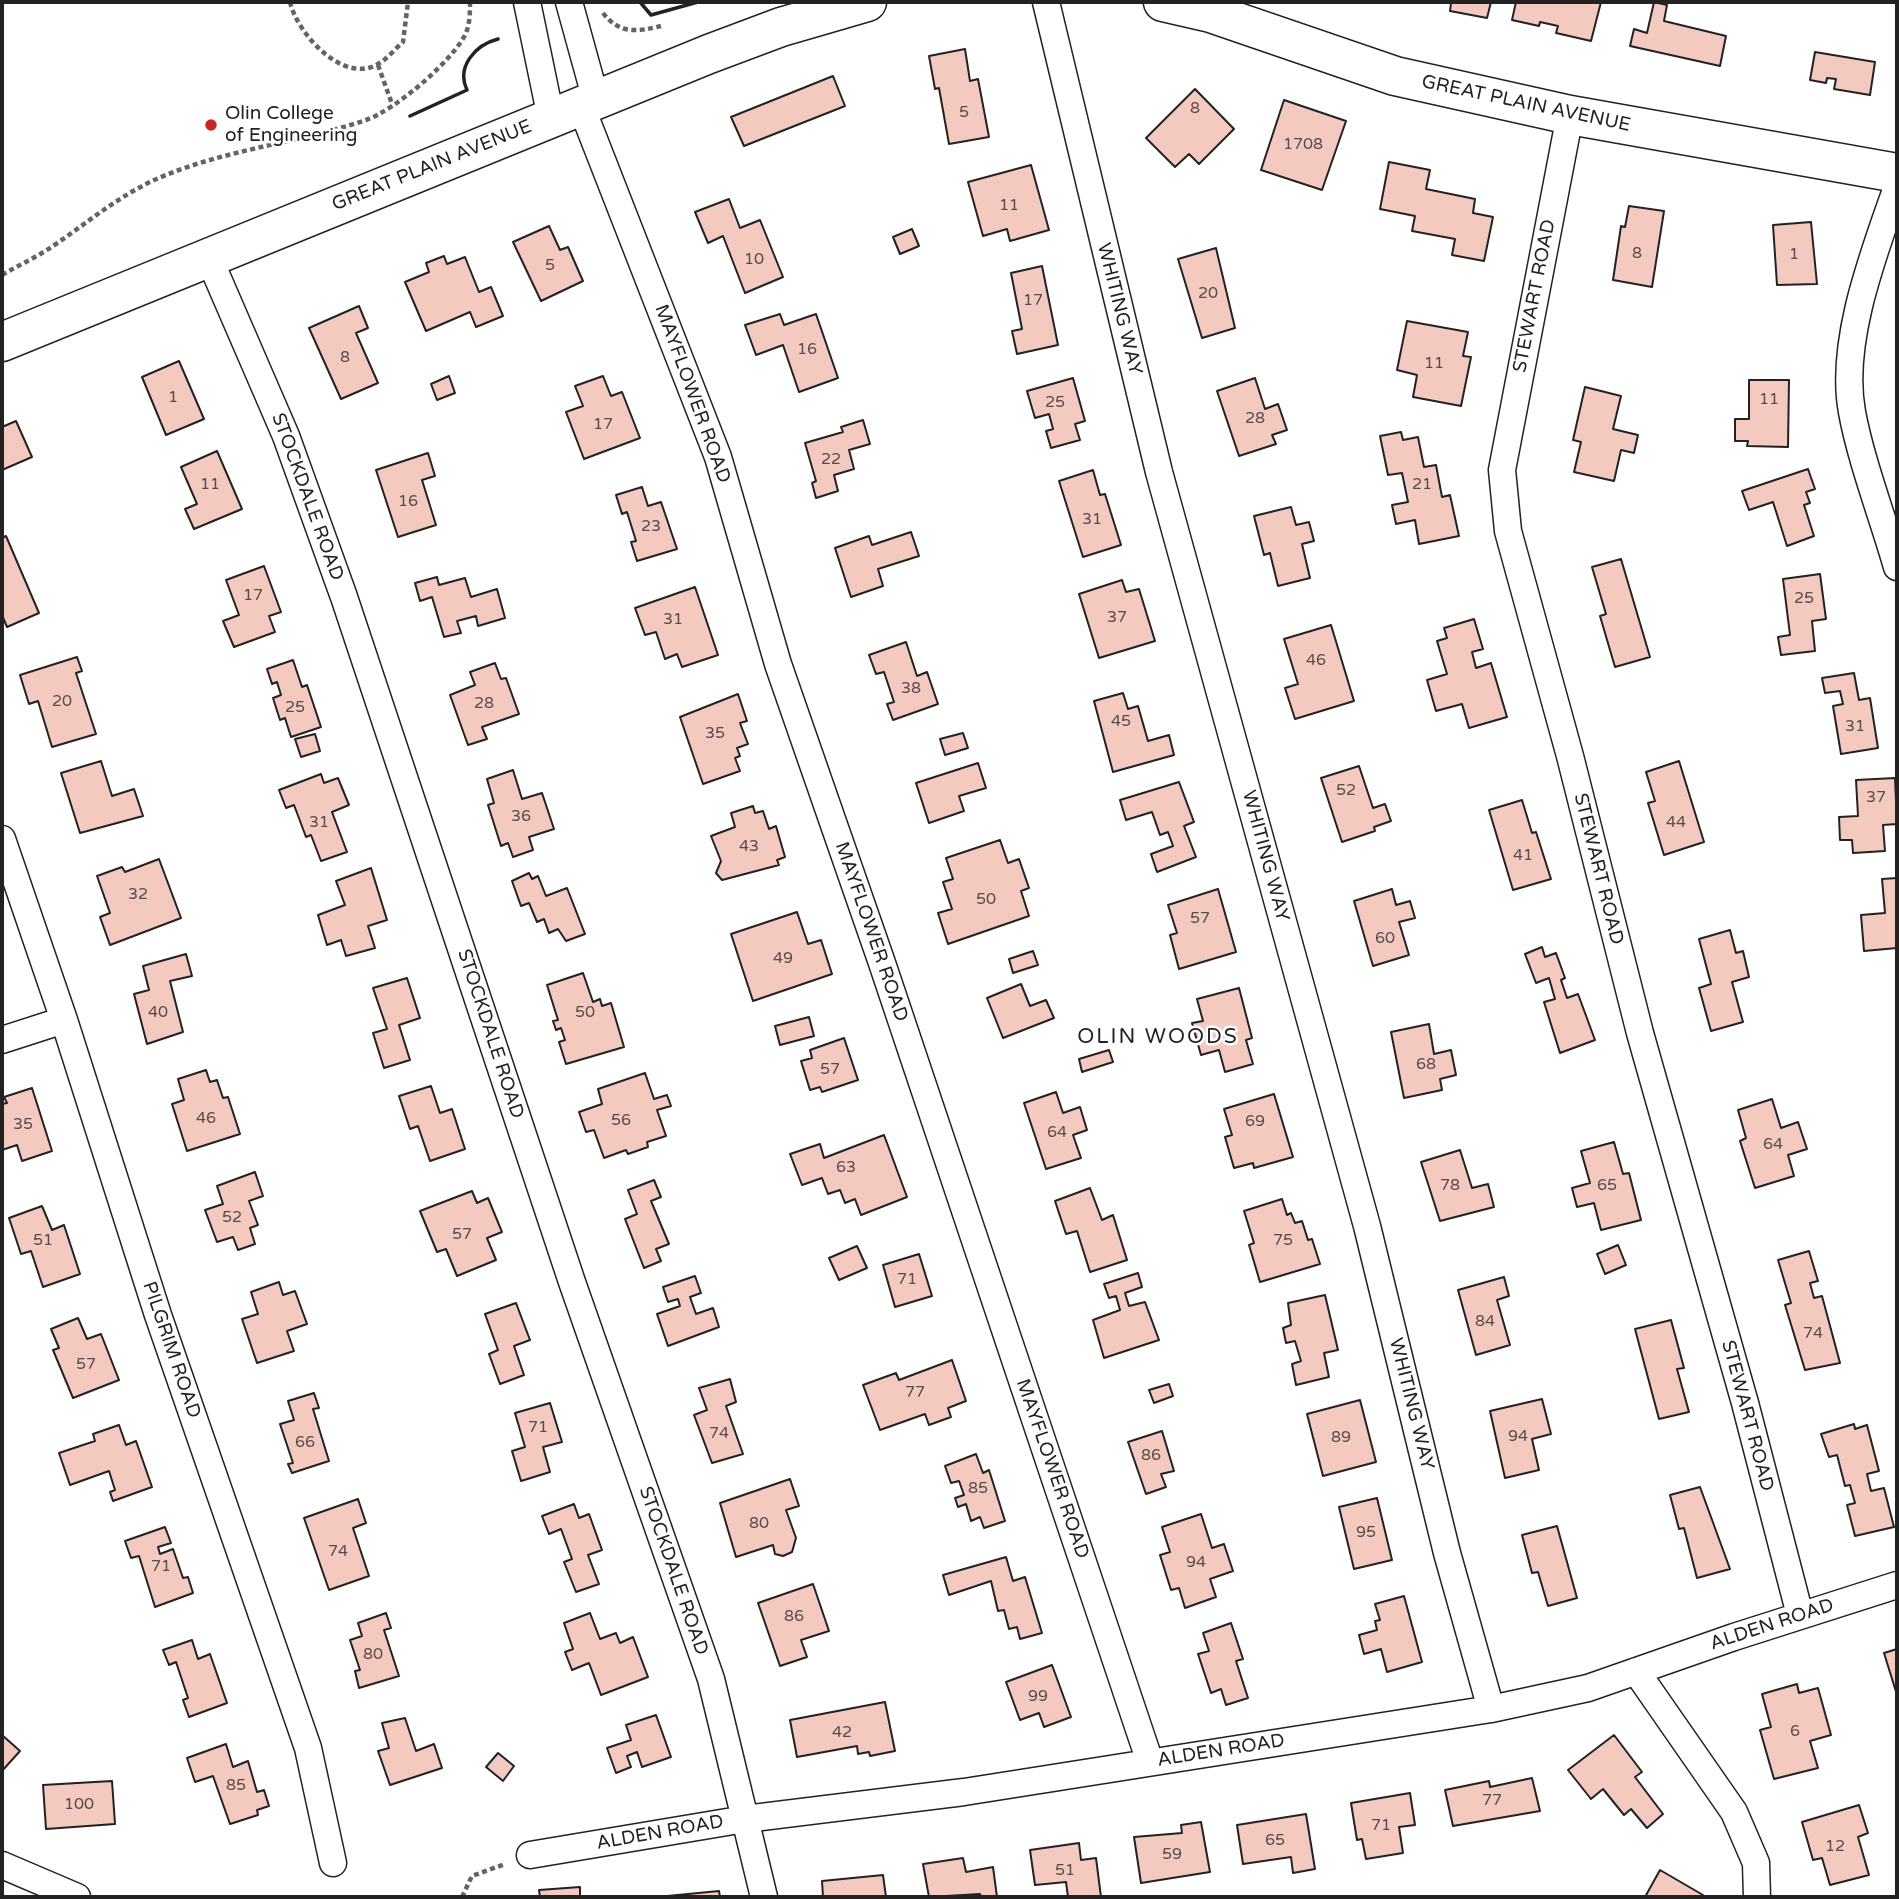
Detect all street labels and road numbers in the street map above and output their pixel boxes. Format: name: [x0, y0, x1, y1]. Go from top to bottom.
street label: GREAT PLAIN AVENUE: [1419, 71, 1633, 137]
street label: GREAT PLAIN AVENUE: [329, 116, 535, 216]
street label: STEWART ROAD: [1509, 218, 1561, 374]
street label: WHITING WAY: [1092, 241, 1146, 377]
street label: MAYFLOWER ROAD: [649, 302, 735, 486]
street label: STOCKDALE ROAD: [266, 410, 348, 584]
street label: WHITING WAY: [1237, 788, 1293, 924]
street label: STEWART ROAD: [1568, 791, 1628, 947]
street label: MAYFLOWER ROAD: [830, 839, 912, 1025]
street label: STOCKDALE ROAD: [452, 946, 528, 1122]
street label: PILGRIM ROAD: [137, 1279, 205, 1421]
street label: WHITING WAY: [1384, 1336, 1438, 1472]
street label: STEWART ROAD: [1716, 1338, 1778, 1494]
street label: MAYFLOWER ROAD: [1011, 1376, 1093, 1562]
street label: STOCKDALE ROAD: [633, 1484, 713, 1658]
street label: ALDEN ROAD: [1707, 1594, 1837, 1656]
street label: ALDEN ROAD: [1156, 1730, 1286, 1772]
street label: ALDEN ROAD: [595, 1811, 725, 1855]

